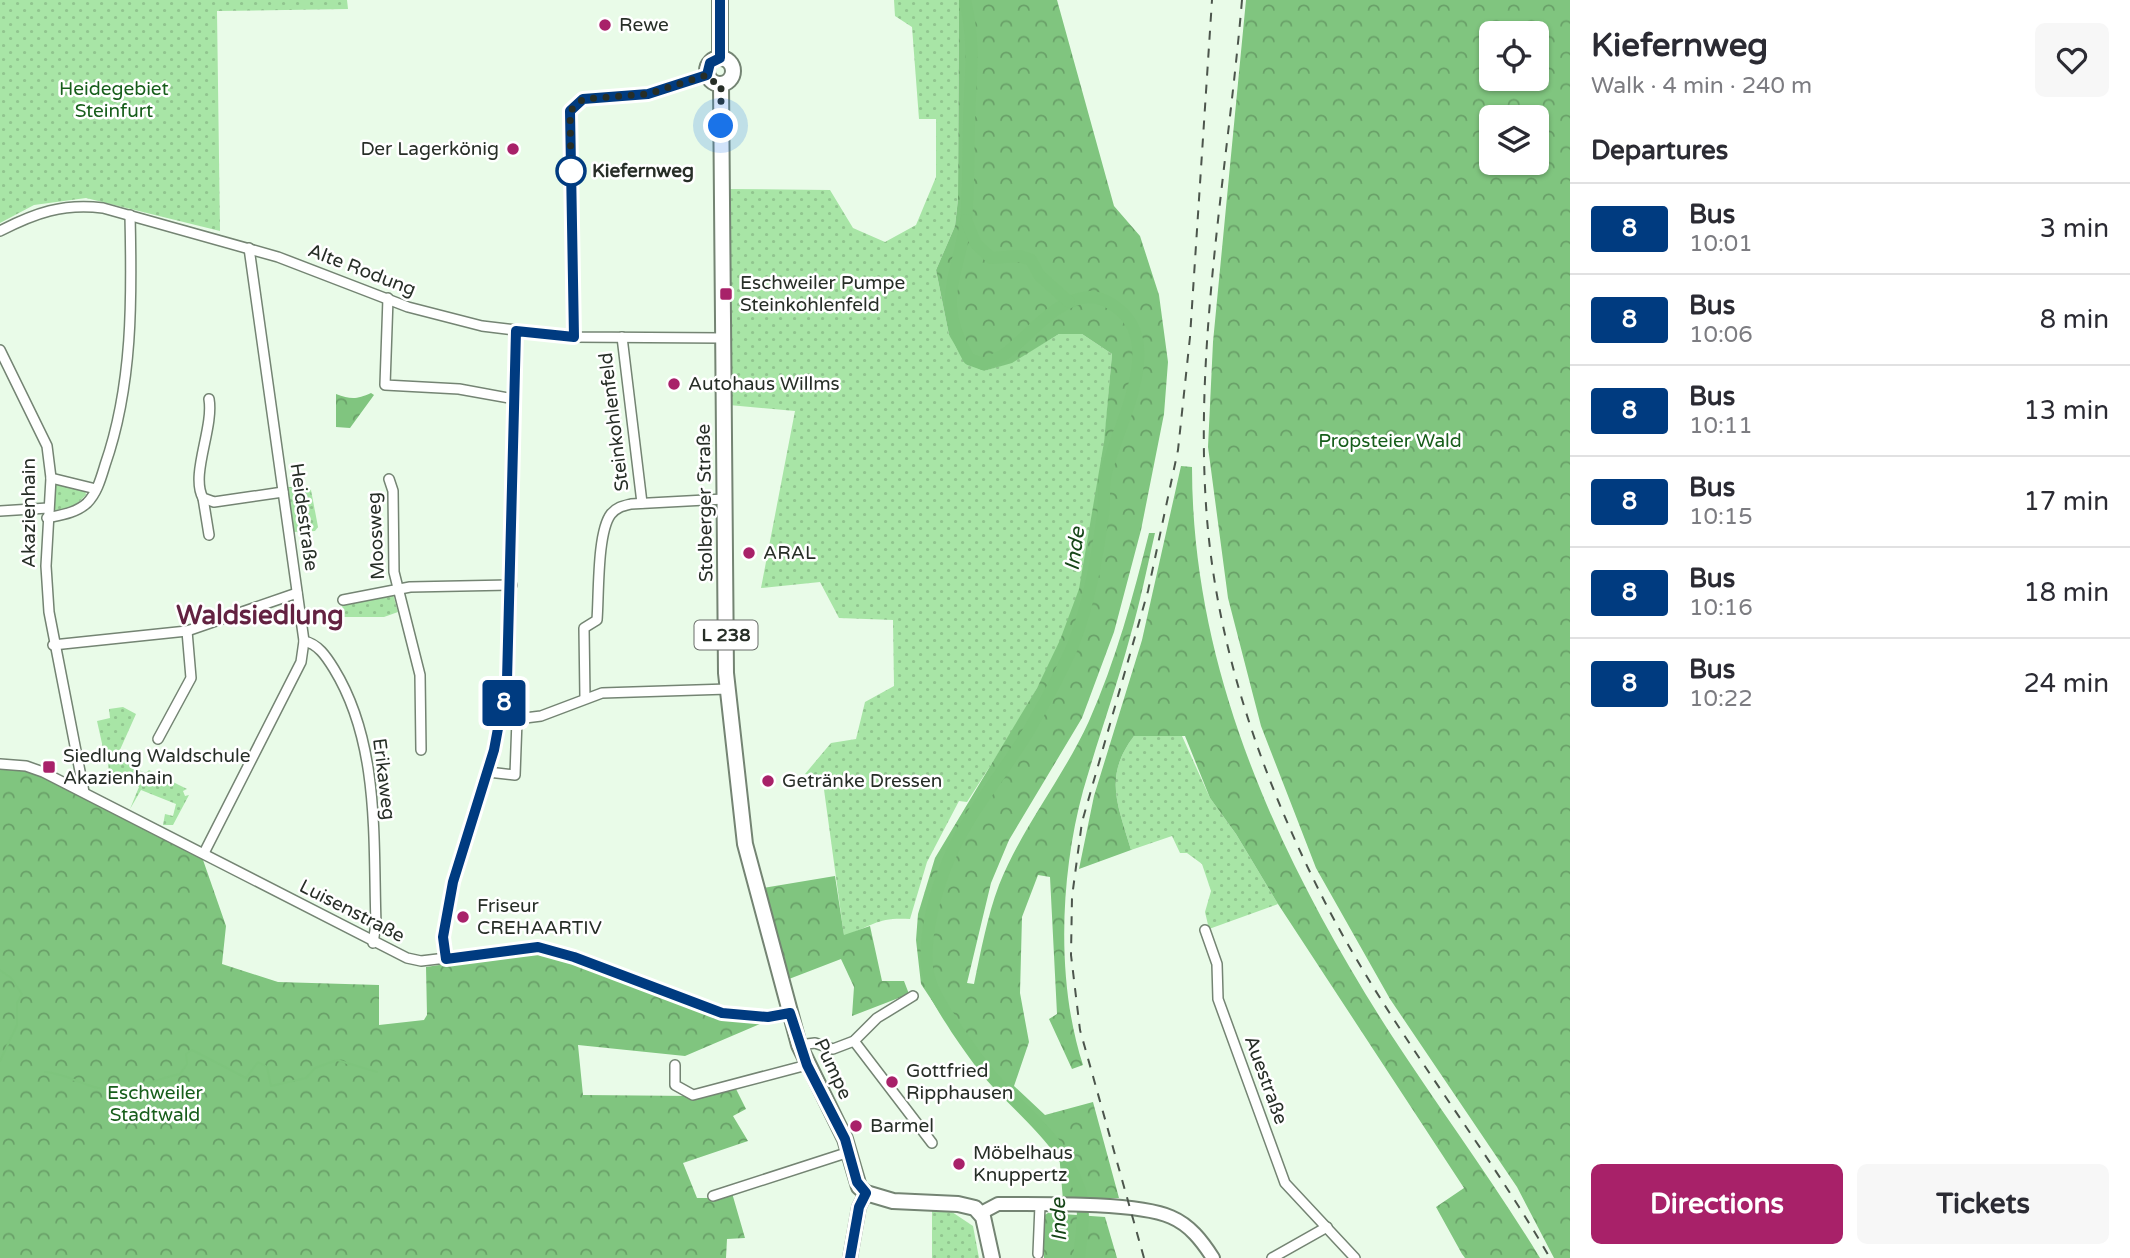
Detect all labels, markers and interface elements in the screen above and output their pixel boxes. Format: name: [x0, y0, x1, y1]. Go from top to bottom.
place label: Rewe: [619, 14, 669, 36]
marker: Rewe: [597, 17, 613, 33]
map controls: [1479, 21, 1549, 175]
button: locate: [1479, 21, 1549, 91]
button: heart: [2035, 23, 2109, 97]
text: Kiefernweg: [1591, 26, 1768, 65]
text: Walk · 4 min · 240 m: [1591, 72, 1812, 100]
park label: Heidegebiet Steinfurt: [59, 78, 169, 122]
button: layers: [1479, 105, 1549, 175]
your location: [703, 108, 738, 143]
text: Departures: [1591, 135, 1728, 166]
place label: Der Lagerkönig: [360, 138, 499, 160]
marker: Der Lagerkönig: [505, 141, 521, 157]
marker: Kiefernweg: [556, 156, 586, 186]
place label: Kiefernweg: [592, 160, 694, 183]
text: Bus: [1689, 199, 1735, 230]
text: 3 min: [2040, 213, 2109, 244]
text: 8: [1622, 214, 1637, 243]
text: 10:01: [1689, 230, 1753, 258]
street label: Alte Rodung: [305, 239, 419, 301]
place label: Eschweiler Pumpe Steinkohlenfeld: [740, 272, 905, 316]
marker: Eschweiler Pumpe Steinkohlenfeld: [718, 286, 734, 302]
text: Bus: [1689, 290, 1735, 321]
text: 8 min: [2040, 304, 2109, 335]
text: 8: [1622, 305, 1637, 334]
text: 10:06: [1689, 321, 1753, 349]
street label: Steinkohlenfeld: [595, 351, 633, 493]
place label: Autohaus Willms: [688, 373, 840, 395]
marker: Autohaus Willms: [666, 376, 682, 392]
text: Bus: [1689, 381, 1735, 412]
text: 13 min: [2023, 395, 2109, 426]
text: 8: [1622, 396, 1637, 425]
text: 10:11: [1689, 412, 1753, 440]
street label: Stolberger Straße: [693, 424, 717, 582]
park label: Propsteier Wald: [1318, 430, 1462, 452]
street label: Akazienhain: [18, 458, 40, 568]
street label: Heidestraße: [286, 462, 322, 572]
text: Bus: [1689, 472, 1735, 503]
text: 17 min: [2023, 486, 2109, 517]
text: 8: [1622, 487, 1637, 516]
street label: Moosweg: [363, 492, 389, 580]
text: 10:15: [1689, 503, 1753, 531]
water label: Inde: [1060, 525, 1091, 572]
place label: ARAL: [763, 542, 816, 564]
marker: ARAL: [741, 545, 757, 561]
text: Bus: [1689, 563, 1735, 594]
text: 18 min: [2023, 577, 2109, 608]
text: 8: [1622, 578, 1637, 607]
text: 10:16: [1689, 594, 1753, 622]
district label: Waldsiedlung: [176, 600, 344, 631]
road number: L 238: [694, 620, 758, 650]
text: Bus: [1689, 654, 1735, 685]
text: 24 min: [2023, 668, 2109, 699]
text: 8: [1622, 669, 1637, 698]
line badge: 8: [481, 680, 527, 726]
text: 10:22: [1689, 685, 1753, 713]
text: 8: [496, 688, 512, 717]
street label: Erikaweg: [368, 737, 400, 821]
place label: Siedlung Waldschule Akazienhain: [63, 745, 250, 789]
marker: Siedlung Waldschule Akazienhain: [41, 759, 57, 775]
place label: Getränke Dressen: [782, 770, 942, 792]
marker: Getränke Dressen: [760, 773, 776, 789]
street label: Luisenstraße: [296, 875, 408, 947]
place label: Friseur CREHAARTIV: [477, 895, 602, 939]
marker: Friseur CREHAARTIV: [455, 909, 471, 925]
street label: Auestraße: [1240, 1033, 1292, 1127]
street label: Pumpe: [809, 1035, 857, 1103]
place label: Gottfried Ripphausen: [906, 1060, 1013, 1104]
marker: Gottfried Ripphausen: [884, 1074, 900, 1090]
park label: Eschweiler Stadtwald: [107, 1082, 204, 1126]
place label: Barmel: [870, 1115, 934, 1137]
marker: Barmel: [848, 1118, 864, 1134]
place label: Möbelhaus Knuppertz: [973, 1142, 1073, 1186]
marker: Möbelhaus Knuppertz: [951, 1156, 967, 1172]
button: Directions: [1591, 1164, 1843, 1244]
button: Tickets: [1857, 1164, 2109, 1244]
water label: Inde: [1046, 1197, 1072, 1242]

